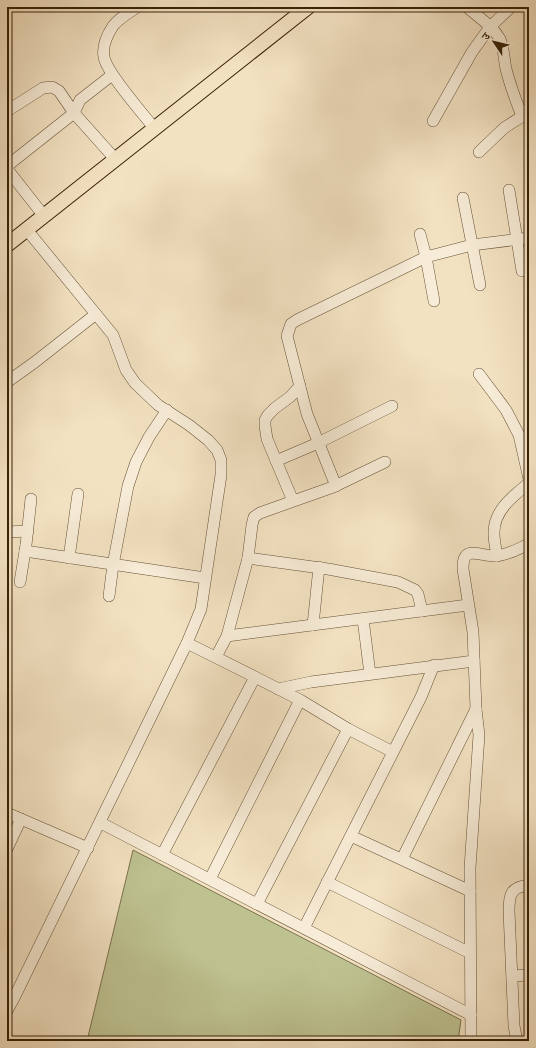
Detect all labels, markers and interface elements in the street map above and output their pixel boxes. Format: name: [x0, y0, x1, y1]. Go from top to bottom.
north arrow: [474, 22, 514, 62]
text: उ: [479, 29, 496, 45]

